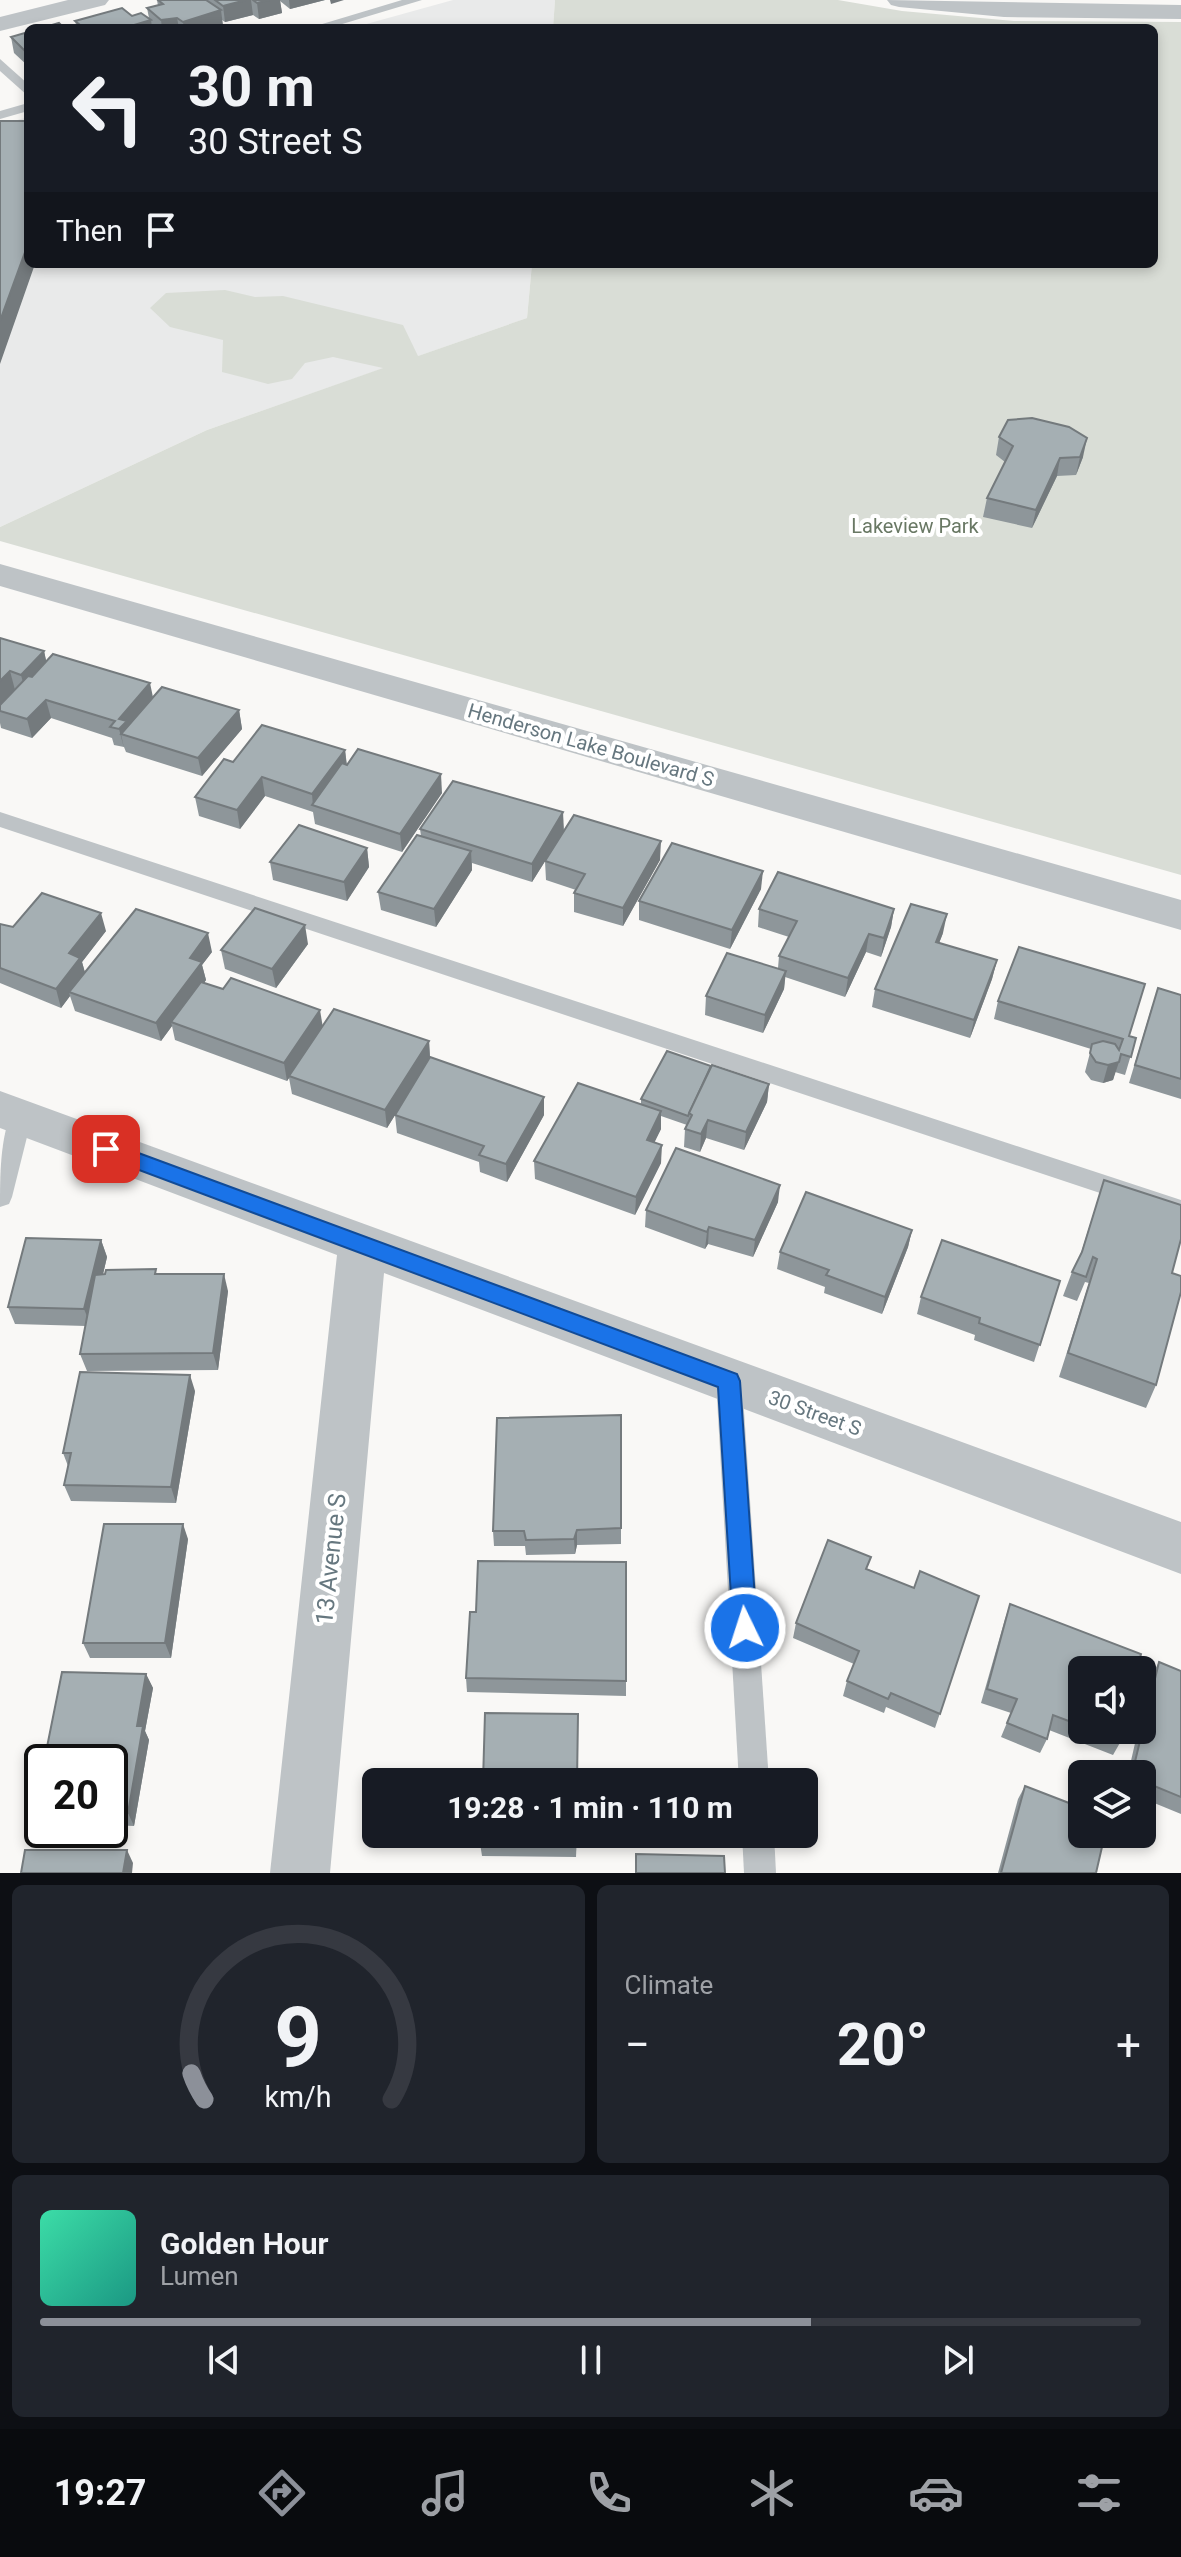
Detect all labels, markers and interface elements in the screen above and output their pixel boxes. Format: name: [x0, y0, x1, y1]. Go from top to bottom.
text: 30 m: [188, 54, 315, 120]
icon: left: [56, 56, 160, 160]
text: 30 Street S: [188, 121, 363, 163]
icon: arrive: [139, 208, 183, 252]
text: Then: [56, 213, 123, 248]
park label: Lakeview Park: [851, 514, 980, 538]
street label: Henderson Lake Boulevard S: [465, 698, 717, 792]
pin: [72, 1115, 140, 1183]
icon: arrive: [84, 1127, 128, 1171]
street label: 30 Street S: [765, 1385, 865, 1441]
street label: 13 Avenue S: [310, 1492, 352, 1626]
position arrow: [703, 1586, 787, 1670]
map controls: [1068, 1656, 1156, 1848]
button: sound: [1068, 1656, 1156, 1744]
speed limit sign: 20: [24, 1744, 128, 1848]
button: layers: [1068, 1760, 1156, 1848]
text: 19:28 · 1 min · 110 m: [447, 1790, 733, 1825]
text: Climate: [625, 1970, 713, 2000]
text: 9: [274, 1989, 322, 2086]
text: 20°: [837, 2009, 929, 2080]
text: −: [625, 2019, 650, 2071]
text: +: [1116, 2019, 1141, 2071]
text: km/h: [265, 2080, 332, 2114]
text: Golden Hour: [160, 2226, 329, 2261]
text: Lumen: [160, 2261, 239, 2291]
icon: previous: [202, 2338, 246, 2382]
icon: pause: [569, 2338, 613, 2382]
icon: next: [936, 2338, 980, 2382]
icon: directions: [254, 2465, 310, 2521]
icon: music: [417, 2465, 473, 2521]
icon: phone: [581, 2465, 637, 2521]
icon: climate: [744, 2465, 800, 2521]
icon: car: [908, 2465, 964, 2521]
icon: filters: [1071, 2465, 1127, 2521]
text: 19:27: [54, 2472, 146, 2514]

